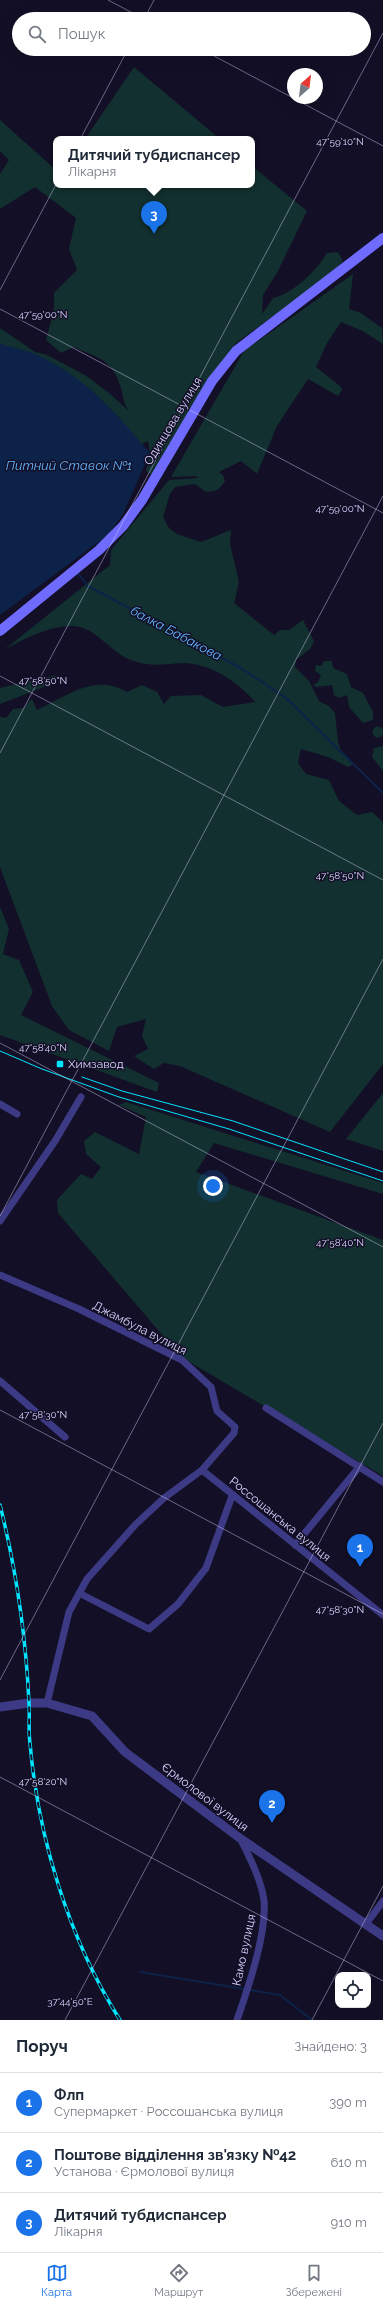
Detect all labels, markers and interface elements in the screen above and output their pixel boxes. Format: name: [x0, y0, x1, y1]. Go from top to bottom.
search box: [12, 12, 371, 56]
icon: search: [26, 23, 48, 45]
text: Пошук: [58, 25, 106, 43]
north arrow: [287, 68, 323, 104]
popup: [53, 136, 255, 188]
text: 47°59'10"N: [316, 136, 364, 147]
text: Дитячий тубдиспансер: [68, 146, 240, 164]
text: Лікарня: [68, 164, 116, 179]
pin: 3: [141, 201, 167, 234]
text: 47°59'00"N: [18, 309, 68, 320]
street label: Одинцова вулиця: [141, 374, 205, 468]
water label: Питний Ставок №1: [6, 458, 132, 473]
text: 47°59'00"N: [315, 503, 365, 514]
water label: балка Бабакова: [128, 603, 224, 663]
text: 47°58'50"N: [19, 675, 67, 686]
text: 47°58'50"N: [316, 870, 364, 881]
text: 47°58'40"N: [19, 1042, 67, 1053]
place label: Химзавод: [68, 1057, 124, 1071]
marker: Химзавод: [55, 1059, 65, 1069]
your location: [203, 1176, 223, 1196]
text: 47°58'40"N: [316, 1237, 364, 1248]
street label: Джамбула вулиця: [91, 1298, 189, 1358]
text: 47°58'30"N: [19, 1409, 67, 1420]
street label: Россошанська вулиця: [227, 1474, 333, 1564]
pin: 1: [347, 1534, 373, 1567]
text: 47°58'30"N: [316, 1604, 364, 1615]
street label: Єрмолової вулиця: [159, 1760, 251, 1834]
text: 47°58'20"N: [19, 1776, 67, 1787]
pin: 2: [259, 1790, 285, 1823]
street label: Камо вулиця: [230, 1913, 258, 1987]
map controls: [335, 1972, 371, 2008]
button: locate: [335, 1972, 371, 2008]
text: 37°44'50"E: [47, 1996, 93, 2007]
text: Поруч: [16, 2036, 68, 2056]
text: Знайдено: 3: [294, 2039, 367, 2054]
text: Флп: [54, 2086, 84, 2104]
text: 1: [26, 2095, 32, 2110]
text: 390 m: [329, 2095, 367, 2110]
text: Супермаркет · Россошанська вулиця: [54, 2104, 283, 2119]
text: Поштове відділення зв'язку №42: [54, 2146, 296, 2164]
text: 2: [25, 2155, 33, 2170]
text: 610 m: [330, 2155, 367, 2170]
text: Установа · Єрмолової вулиця: [54, 2164, 234, 2179]
text: Дитячий тубдиспансер: [54, 2206, 227, 2224]
text: 3: [25, 2215, 33, 2230]
text: 910 m: [331, 2215, 367, 2230]
text: Лікарня: [54, 2224, 102, 2239]
tab: Карта: [41, 2262, 72, 2299]
tab: Маршрут: [154, 2262, 203, 2299]
tab: Збережені: [286, 2262, 342, 2299]

